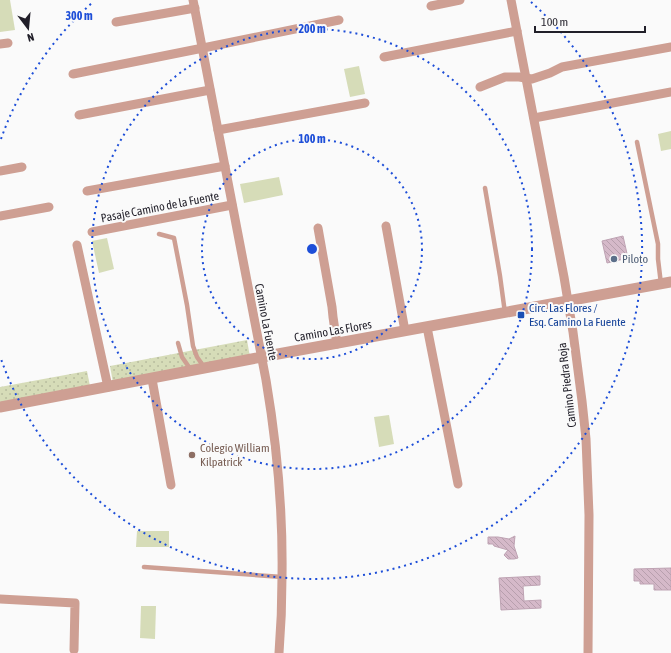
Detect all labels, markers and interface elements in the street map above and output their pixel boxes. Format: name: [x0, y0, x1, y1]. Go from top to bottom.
north arrow: [8, 8, 48, 48]
scale bar: [535, 8, 645, 34]
text: 300 m: [65, 9, 93, 23]
text: 100 m: [541, 15, 568, 29]
text: 200 m: [298, 22, 326, 36]
text: N: [26, 31, 36, 44]
text: 100 m: [298, 132, 326, 146]
street label: Pasaje Camino de la Fuente: [100, 189, 220, 225]
centre of rings: [305, 242, 319, 256]
place label: Piloto: [622, 252, 648, 266]
marker: Piloto: [609, 254, 619, 264]
street label: Camino La Fuente: [252, 282, 280, 362]
place label: Circ. Las Flores / Esq. Camino La Fuente: [529, 301, 626, 329]
marker: Circ. Las Flores / Esq. Camino La Fuente: [516, 310, 526, 320]
street label: Camino Las Flores: [293, 317, 373, 345]
street label: Camino Piedra Roja: [555, 342, 579, 428]
place label: Colegio William Kilpatrick: [200, 441, 270, 469]
marker: Colegio William Kilpatrick: [187, 450, 197, 460]

